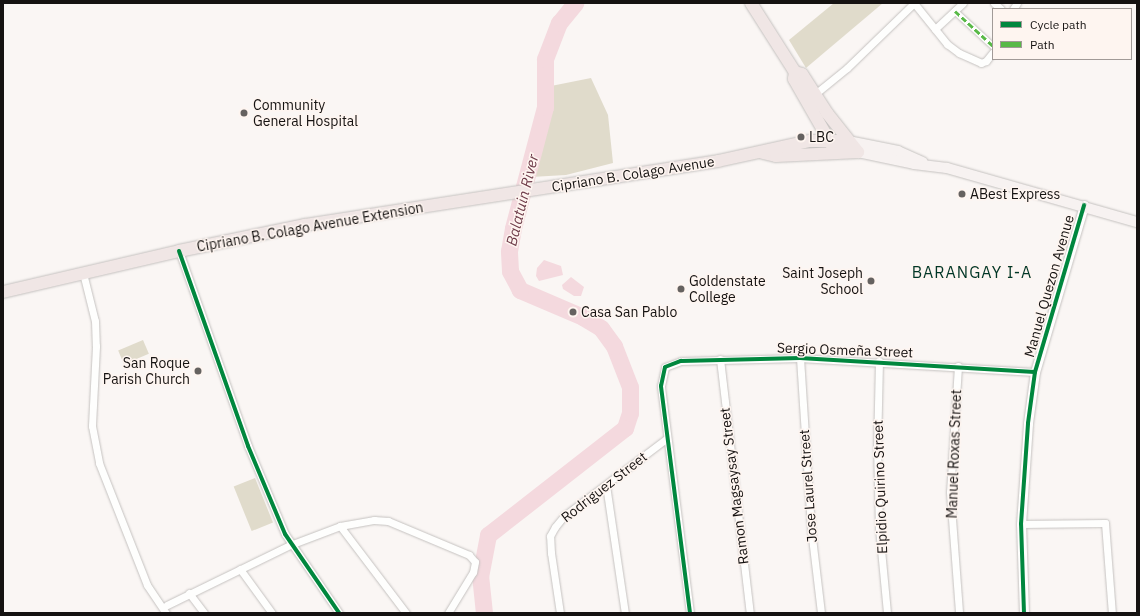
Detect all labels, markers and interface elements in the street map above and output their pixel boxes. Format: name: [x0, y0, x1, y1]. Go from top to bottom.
legend: [992, 8, 1132, 60]
text: Cycle path: [1030, 17, 1087, 32]
text: Path: [1030, 37, 1055, 52]
place label: Community General Hospital: [253, 97, 358, 130]
marker: Community General Hospital: [238, 107, 250, 119]
place label: LBC: [809, 129, 834, 145]
marker: LBC: [796, 132, 806, 142]
water label: Balatuin River: [502, 152, 542, 248]
street label: Cipriano B. Colago Avenue: [550, 153, 716, 195]
place label: ABest Express: [970, 186, 1060, 202]
marker: ABest Express: [957, 189, 967, 199]
street label: Cipriano B. Colago Avenue Extension: [195, 199, 425, 255]
street label: Manuel Quezon Avenue: [1021, 213, 1077, 359]
district label: BARANGAY I-A: [912, 262, 1032, 282]
place label: Saint Joseph School: [782, 265, 863, 298]
place label: Goldenstate College: [689, 273, 766, 306]
marker: Saint Joseph School: [866, 276, 876, 286]
marker: Goldenstate College: [676, 284, 686, 294]
place label: Casa San Pablo: [581, 304, 677, 320]
marker: Casa San Pablo: [568, 307, 578, 317]
street label: Sergio Osmeña Street: [777, 339, 913, 361]
place label: San Roque Parish Church: [103, 355, 190, 388]
marker: San Roque Parish Church: [193, 366, 203, 376]
street label: Manuel Roxas Street: [943, 389, 965, 519]
street label: Ramon Magsaysay Street: [716, 407, 752, 565]
street label: Elpidio Quirino Street: [869, 420, 891, 554]
street label: Jose Laurel Street: [796, 429, 820, 543]
street label: Rodriguez Street: [558, 448, 650, 526]

